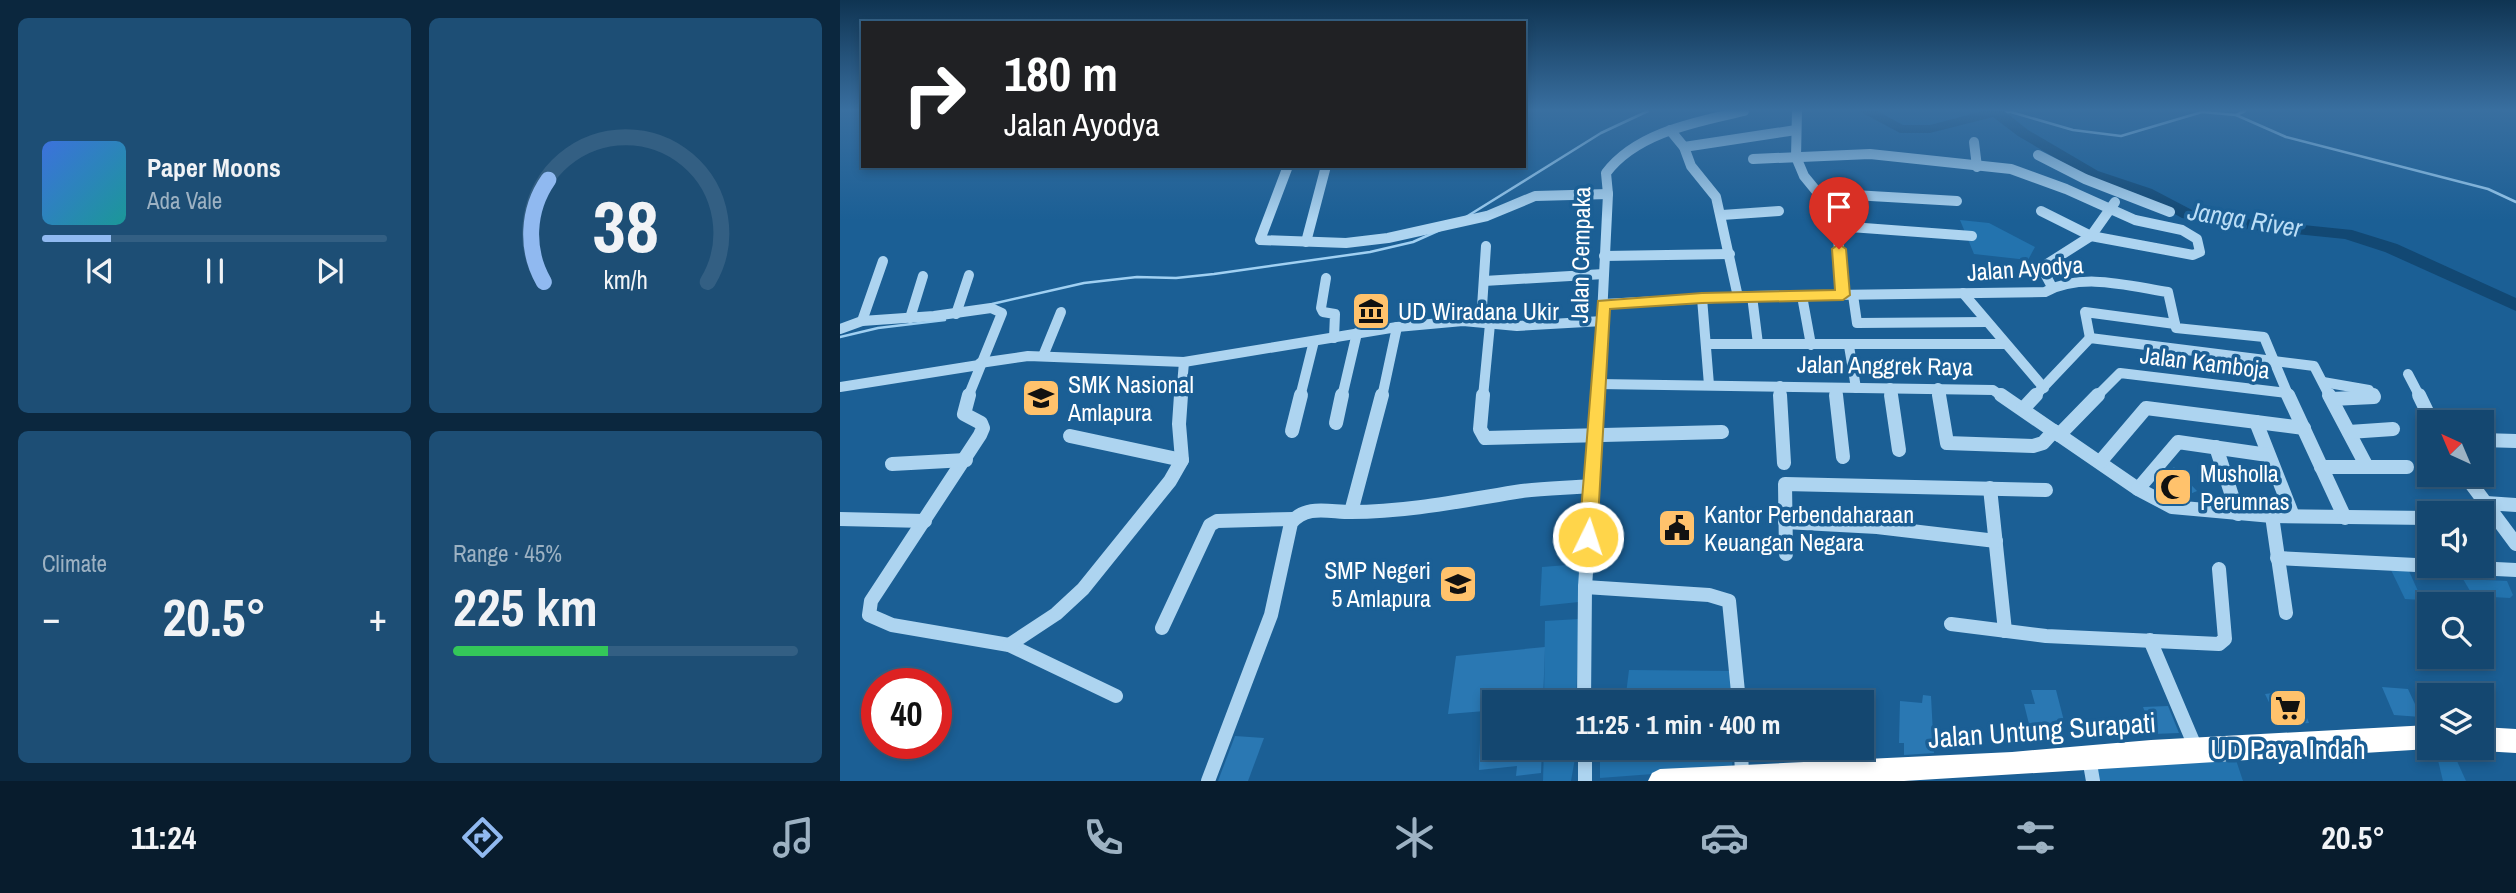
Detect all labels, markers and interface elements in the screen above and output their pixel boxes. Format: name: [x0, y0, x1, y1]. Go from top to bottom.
text: 180 m: [1004, 40, 1118, 106]
icon: right: [889, 49, 980, 140]
text: Jalan Ayodya: [1004, 103, 1160, 146]
text: Paper Moons: [147, 150, 281, 185]
text: 38: [592, 177, 659, 275]
pin: [1809, 177, 1869, 249]
text: Ada Vale: [147, 185, 222, 216]
street label: Jalan Cempaka: [1563, 186, 1597, 324]
icon: arrive: [1820, 188, 1858, 226]
water label: Janga River: [2185, 193, 2305, 245]
street label: Jalan Ayodya: [1966, 248, 2084, 288]
icon: previous: [81, 252, 119, 290]
icon: pause: [196, 252, 234, 290]
icon: next: [311, 252, 349, 290]
text: km/h: [603, 263, 648, 297]
museum icon: UD Wiradana Ukir: [1350, 290, 1392, 332]
place label: UD Wiradana Ukir: [1398, 295, 1559, 327]
street label: Jalan Kamboja: [2138, 338, 2272, 386]
street label: Jalan Anggrek Raya: [1797, 347, 1973, 383]
place label: SMK Nasional Amlapura: [1067, 368, 1194, 428]
school or university icon: SMK Nasional Amlapura: [1020, 377, 1062, 419]
north arrow: [2417, 410, 2494, 486]
map controls: [2417, 410, 2494, 760]
place label: Musholla Perumnas: [2200, 457, 2290, 517]
mosque icon: Musholla Perumnas: [2152, 466, 2194, 508]
place label: Kantor Perbendaharaan Keuangan Negara: [1704, 498, 1914, 558]
position arrow: [1551, 500, 1625, 574]
button: sound: [2417, 501, 2494, 578]
public building icon: Kantor Perbendaharaan Keuangan Negara: [1656, 507, 1698, 549]
text: Range · 45%: [453, 538, 562, 569]
text: Climate: [42, 548, 107, 579]
place label: SMP Negeri 5 Amlapura: [1324, 554, 1431, 614]
school or university icon: SMP Negeri 5 Amlapura: [1437, 563, 1479, 605]
text: 225 km: [453, 572, 598, 642]
text: 20.5°: [163, 582, 266, 652]
text: −: [42, 592, 60, 643]
text: +: [369, 592, 387, 643]
button: search: [2417, 592, 2494, 669]
speed limit sign: 40: [861, 668, 952, 759]
button: layers: [2417, 683, 2494, 760]
supermarket icon: UD Paya Indah: [2267, 687, 2309, 729]
street label: Jalan Untung Surapati: [1927, 703, 2157, 757]
text: 11:25 · 1 min · 400 m: [1575, 707, 1781, 742]
place label: UD Paya Indah: [2210, 730, 2366, 768]
icon: directions: [458, 813, 507, 862]
icon: music: [769, 813, 818, 862]
icon: phone: [1079, 813, 1128, 862]
icon: climate: [1390, 813, 1439, 862]
icon: car: [1700, 813, 1749, 862]
icon: filters: [2011, 813, 2060, 862]
text: 11:24: [131, 816, 196, 859]
text: 20.5°: [2321, 816, 2385, 859]

